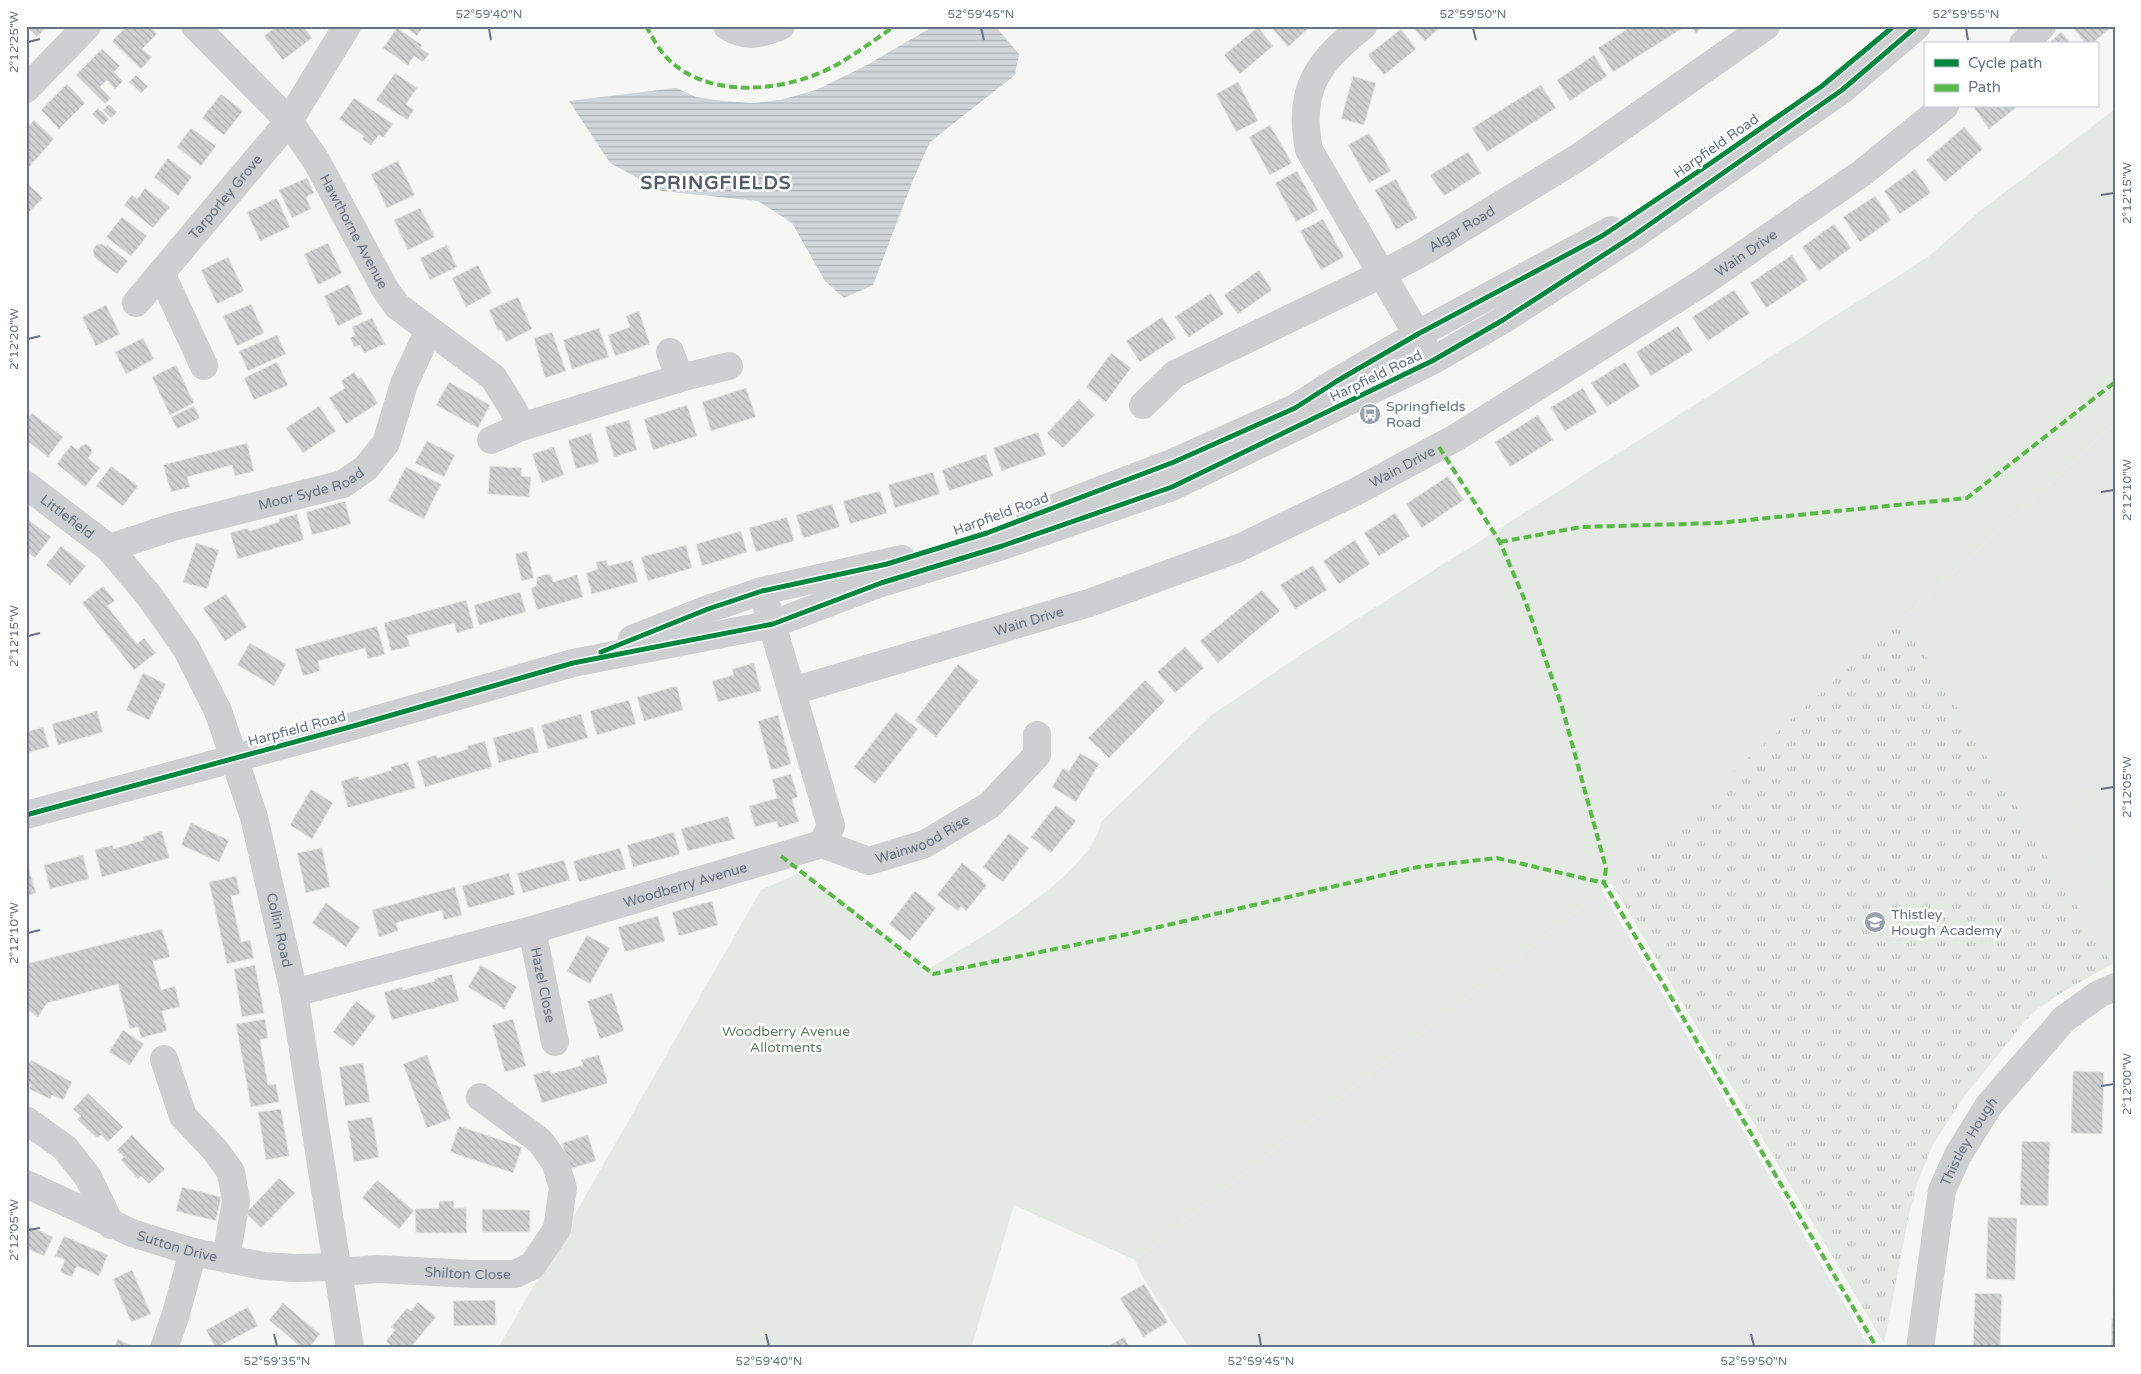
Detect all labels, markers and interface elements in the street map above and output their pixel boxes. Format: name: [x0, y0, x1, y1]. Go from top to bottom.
text: 52°59'40"N: [456, 7, 523, 21]
text: 52°59'45"N: [948, 7, 1015, 21]
text: 52°59'50"N: [1440, 7, 1507, 21]
text: 52°59'55"N: [1933, 7, 2000, 21]
text: 2°12'25"W: [7, 11, 21, 73]
legend: [1924, 42, 2098, 108]
text: Cycle path: [1968, 54, 2042, 72]
text: Path: [1968, 78, 2001, 96]
street label: Harpfield Road: [1670, 110, 1762, 182]
street label: Tarporley Grove: [185, 151, 266, 242]
text: 2°12'15"W: [2120, 162, 2134, 224]
street label: Hawthorne Avenue: [316, 171, 392, 292]
district label: SPRINGFIELDS: [640, 172, 792, 194]
street label: Algar Road: [1425, 202, 1498, 255]
street label: Wain Drive: [1712, 225, 1780, 280]
text: 2°12'20"W: [7, 308, 21, 370]
street label: Harpfield Road: [1327, 346, 1425, 406]
place label: Springfields Road: [1386, 398, 1466, 431]
bus stop icon: Springfields Road: [1358, 402, 1382, 426]
street label: Wain Drive: [1367, 442, 1438, 491]
text: 2°12'10"W: [2120, 459, 2134, 521]
street label: Moor Syde Road: [257, 464, 367, 514]
street label: Harpfield Road: [951, 489, 1051, 539]
street label: Littlefield: [37, 491, 98, 542]
street label: Wain Drive: [992, 603, 1066, 639]
text: 2°12'15"W: [7, 605, 21, 667]
street label: Harpfield Road: [246, 708, 348, 750]
text: 2°12'05"W: [2120, 756, 2134, 818]
street label: Wainwood Rise: [873, 811, 973, 867]
street label: Woodberry Avenue: [621, 858, 749, 911]
street label: Collin Road: [263, 891, 296, 969]
text: 2°12'10"W: [7, 902, 21, 964]
place label: Thistley Hough Academy: [1891, 906, 2003, 939]
school or university icon: Thistley Hough Academy: [1863, 910, 1887, 934]
street label: Hazel Close: [527, 945, 559, 1024]
park label: Woodberry Avenue Allotments: [722, 1023, 850, 1056]
text: 2°12'00"W: [2120, 1053, 2134, 1115]
street label: Thistley Hough: [1937, 1093, 2001, 1188]
text: 2°12'05"W: [7, 1199, 21, 1261]
street label: Sutton Drive: [135, 1227, 219, 1265]
street label: Shilton Close: [424, 1263, 511, 1283]
text: 52°59'35"N: [244, 1354, 311, 1368]
text: 52°59'40"N: [736, 1354, 803, 1368]
text: 52°59'45"N: [1228, 1354, 1295, 1368]
text: 52°59'50"N: [1721, 1354, 1788, 1368]

